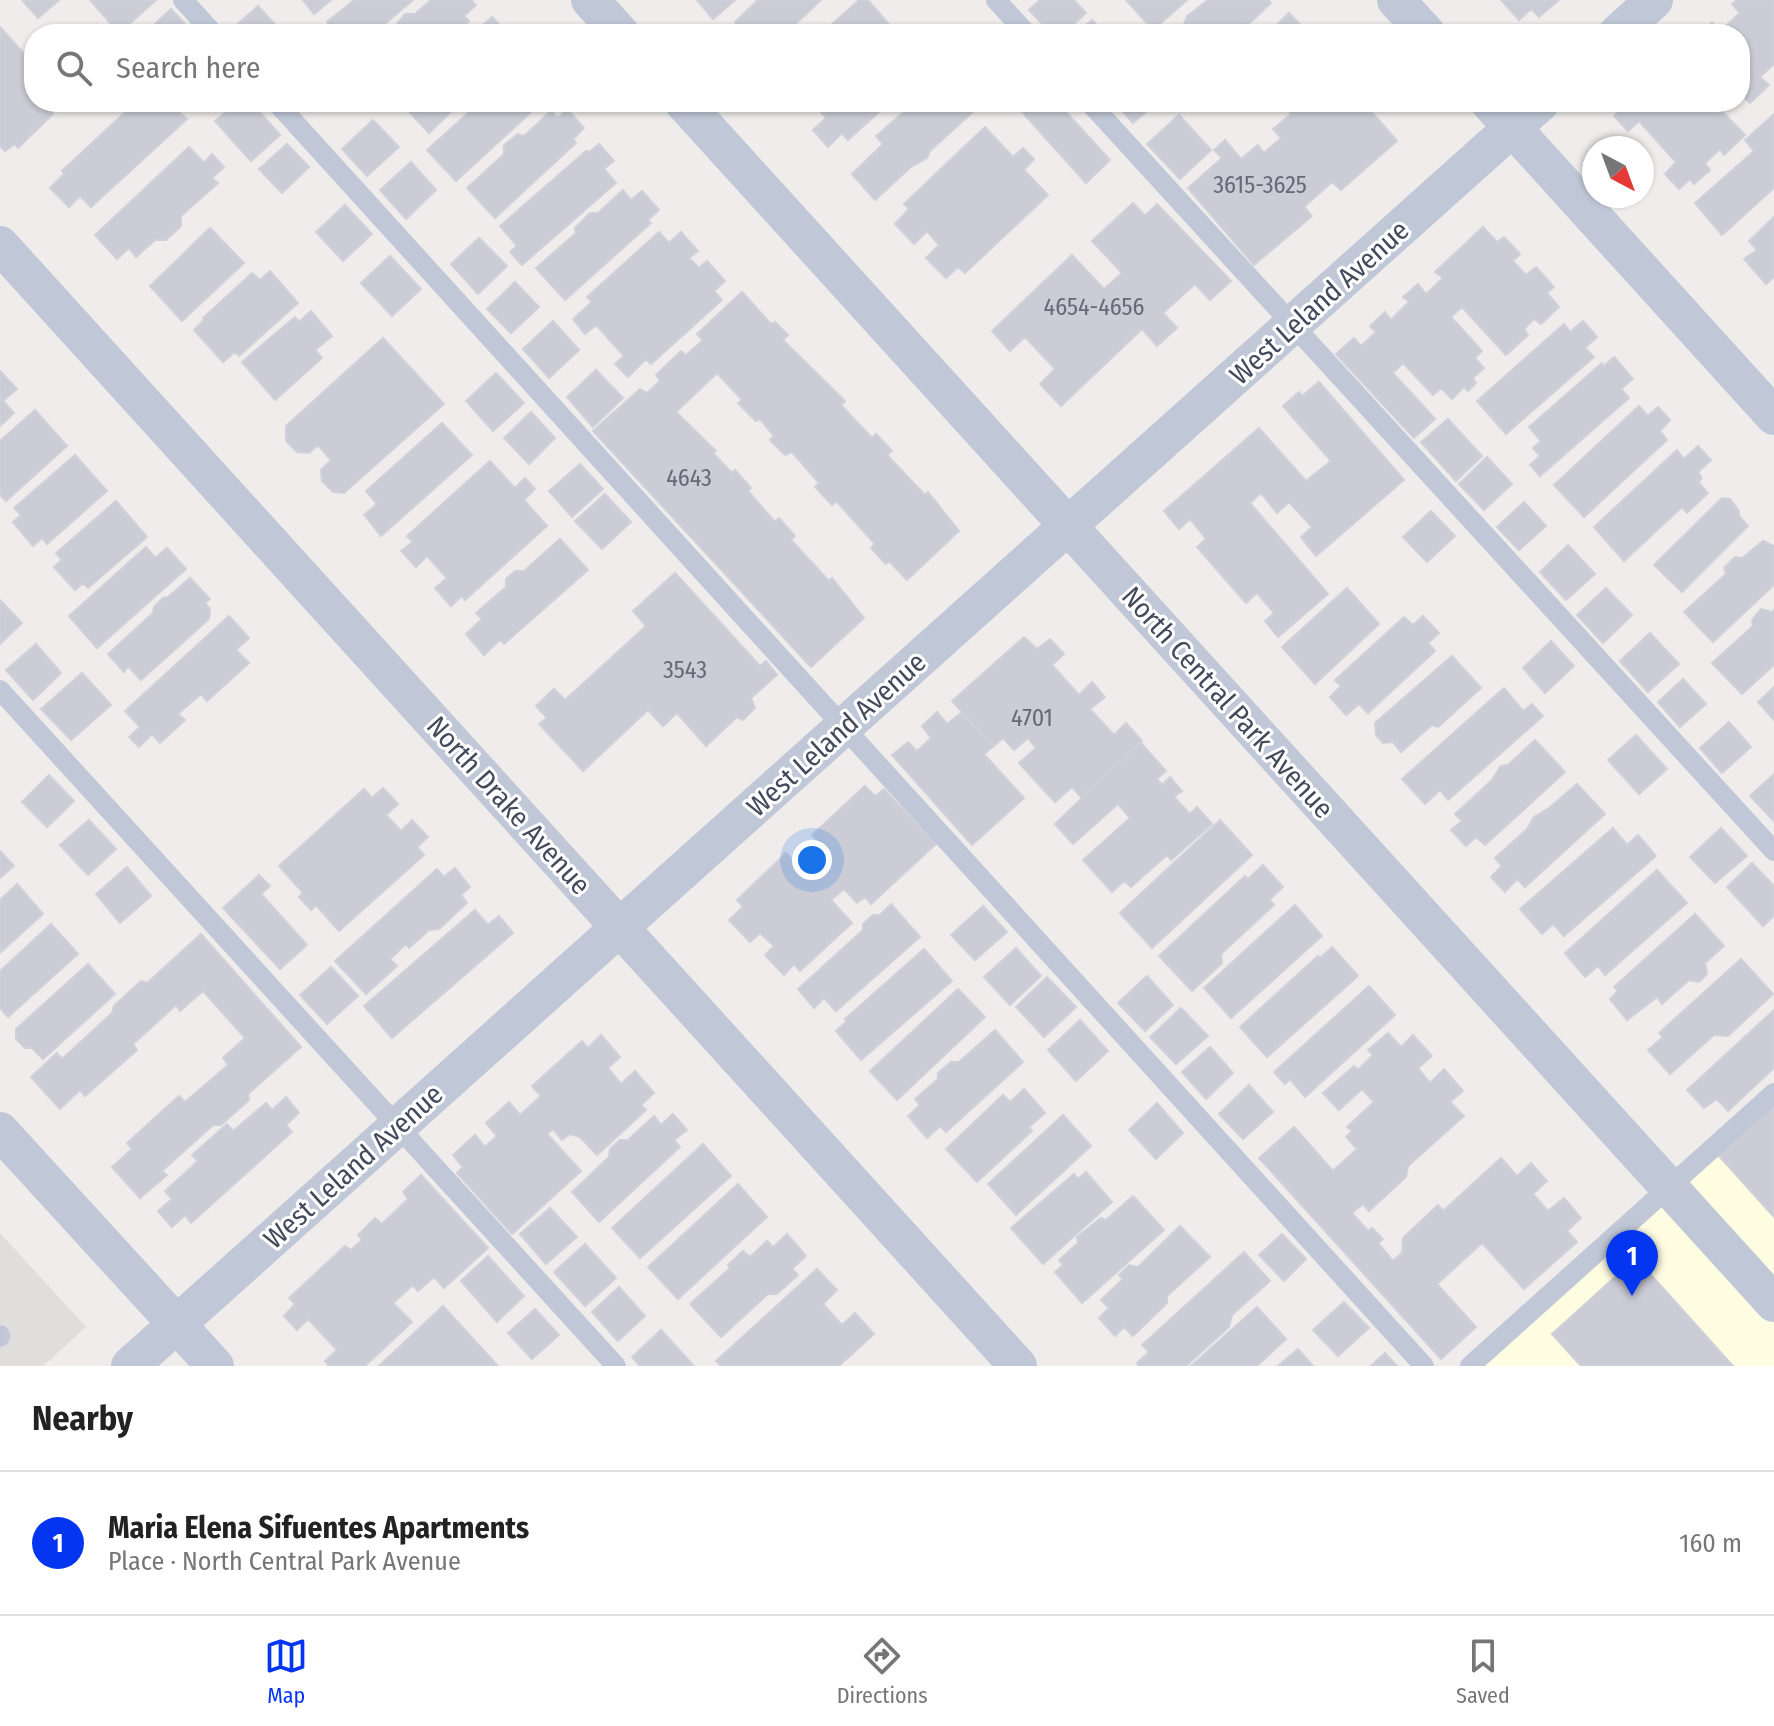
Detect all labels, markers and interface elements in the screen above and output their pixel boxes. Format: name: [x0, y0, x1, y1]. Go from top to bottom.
search box: [24, 24, 1750, 112]
icon: search: [52, 46, 96, 90]
text: Search here: [116, 50, 261, 86]
north arrow: [1582, 136, 1654, 208]
house number: 3615-3625: [1213, 171, 1307, 199]
street label: West Leland Avenue: [1223, 213, 1416, 391]
house number: 4654-4656: [1044, 293, 1144, 321]
house number: 4643: [666, 464, 712, 492]
street label: North Central Park Avenue: [1115, 580, 1340, 825]
street label: West Leland Avenue: [740, 645, 933, 823]
house number: 3543: [663, 656, 707, 684]
house number: 4701: [1011, 704, 1053, 732]
street label: North Drake Avenue: [420, 709, 597, 901]
your location: [792, 840, 832, 880]
street label: West Leland Avenue: [257, 1077, 450, 1255]
pin: 1: [1606, 1230, 1658, 1296]
text: Nearby: [32, 1398, 133, 1439]
text: Maria Elena Sifuentes Apartments: [108, 1510, 529, 1546]
text: 1: [53, 1528, 64, 1559]
text: 160 m: [1679, 1528, 1742, 1559]
text: Place · North Central Park Avenue: [108, 1546, 461, 1577]
tab: Map: [264, 1634, 308, 1709]
tab: Directions: [837, 1634, 928, 1709]
tab: Saved: [1456, 1634, 1510, 1709]

